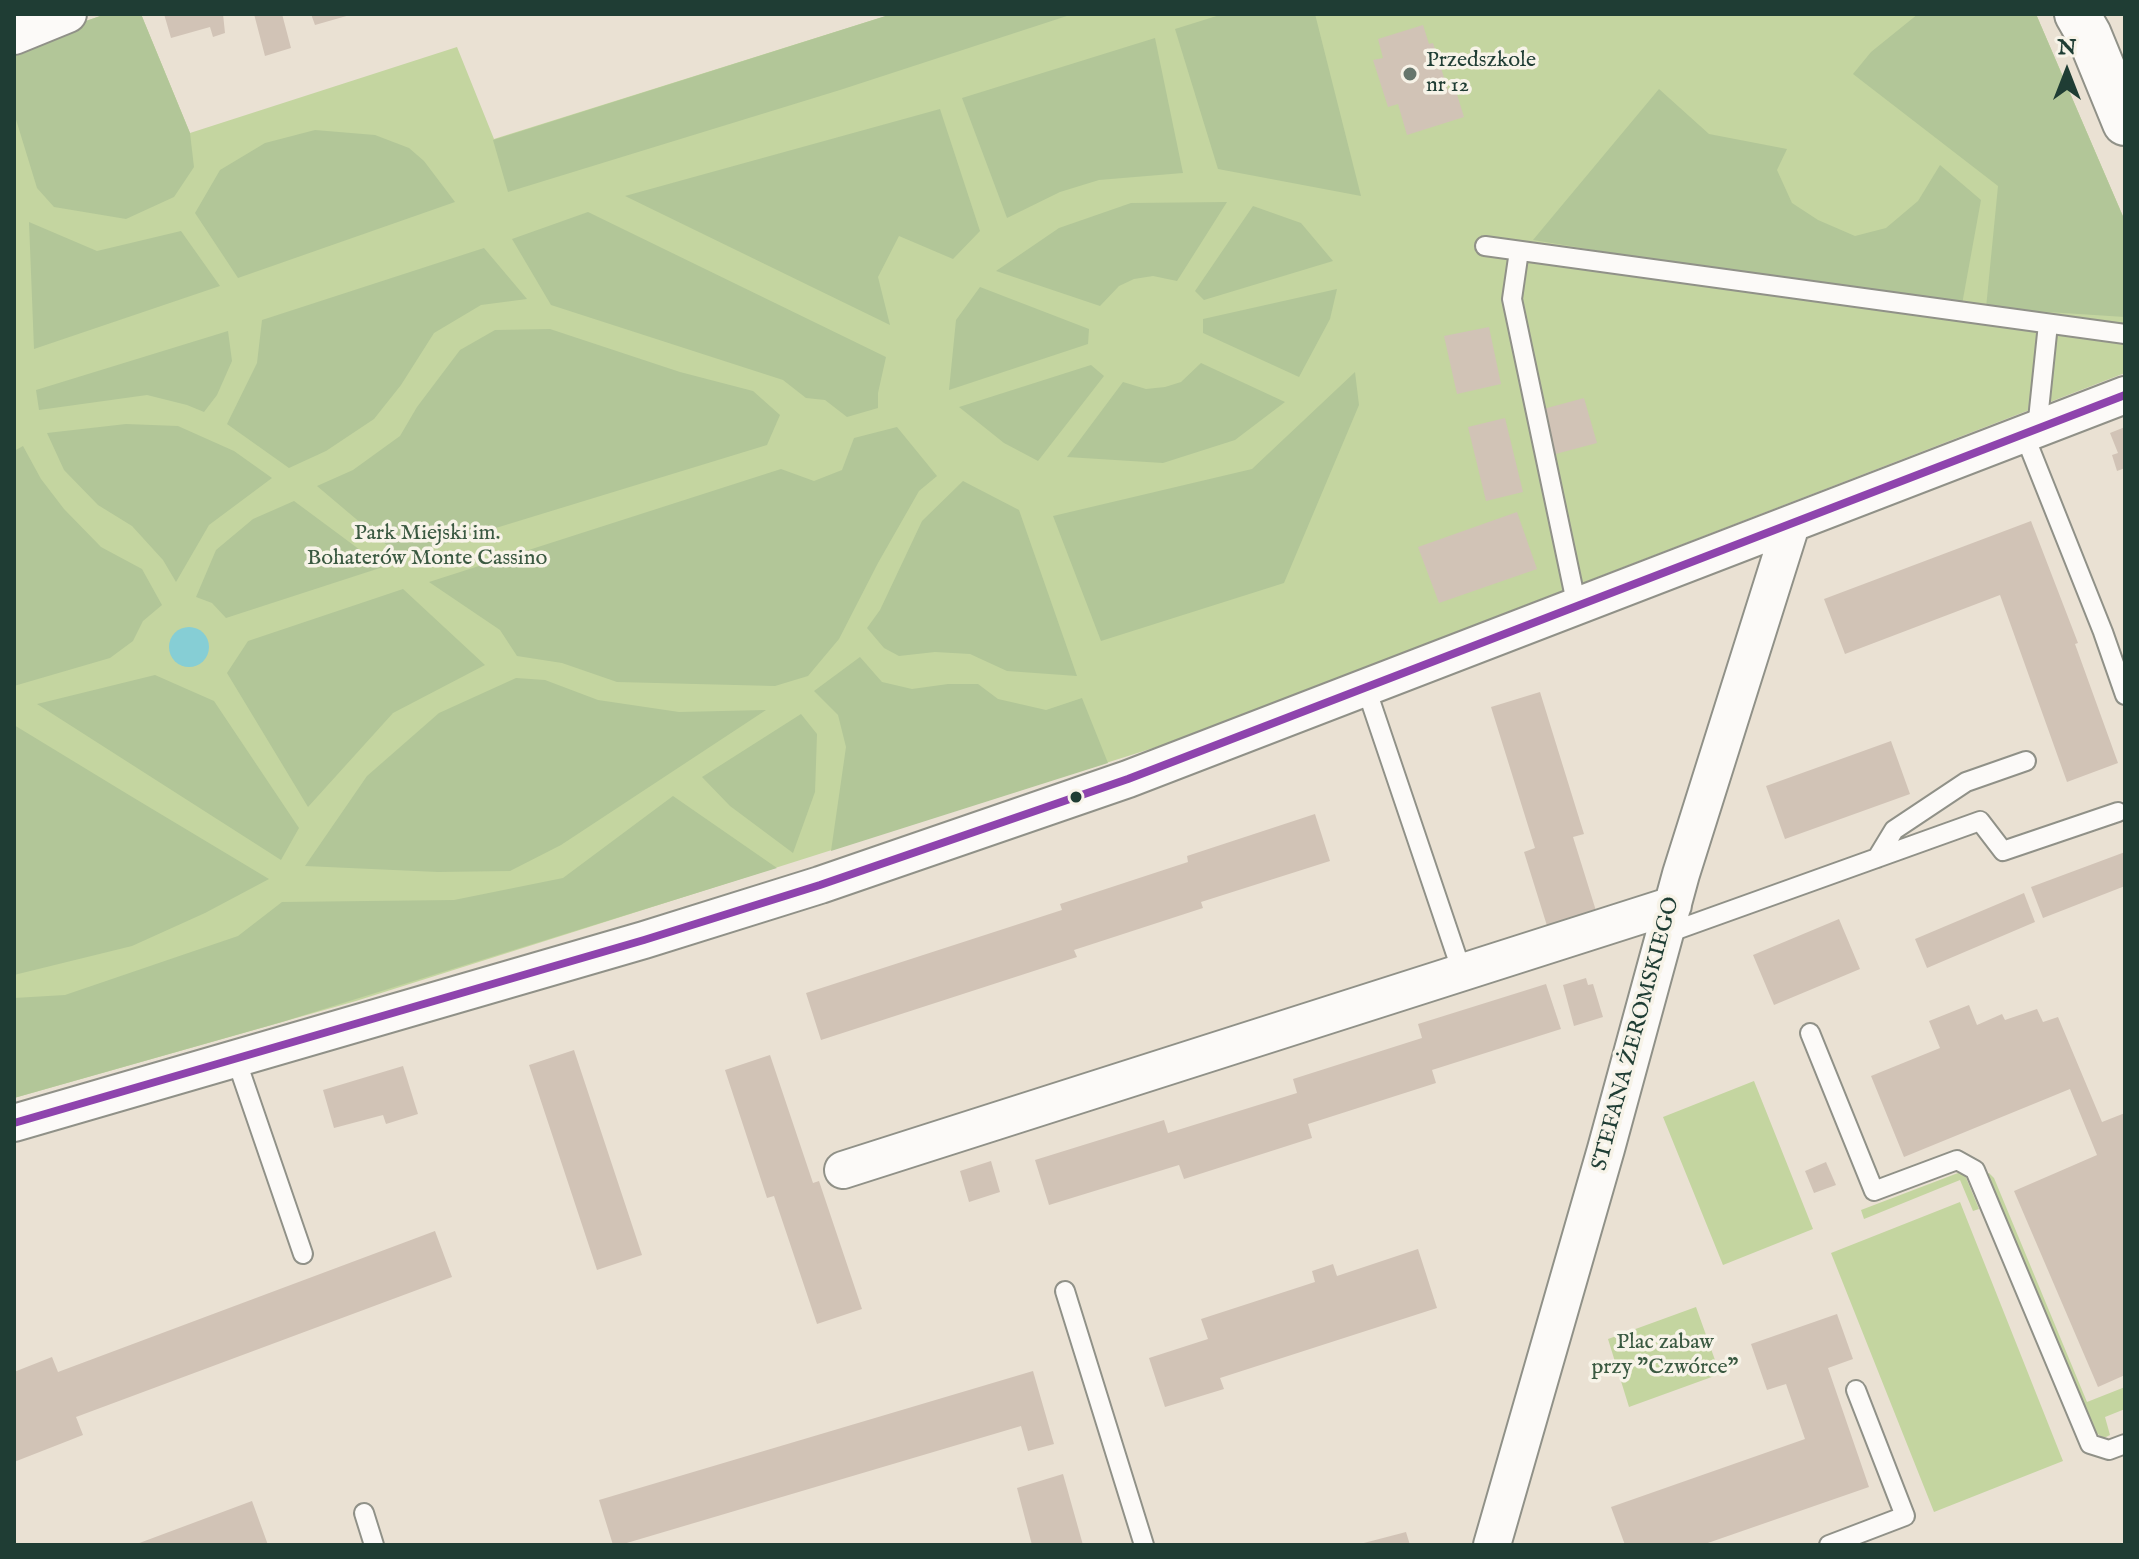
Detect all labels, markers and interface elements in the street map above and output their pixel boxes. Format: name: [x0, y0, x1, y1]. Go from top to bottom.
north arrow: [2027, 32, 2107, 112]
text: N: [2057, 34, 2077, 62]
place label: Przedszkole nr 12: [1426, 48, 1536, 100]
marker: Przedszkole nr 12: [1401, 65, 1419, 83]
park label: Park Miejski im. Bohaterów Monte Cassino: [307, 521, 547, 572]
unlabelled marker: [1068, 789, 1084, 805]
street label: STEFANA ŻEROMSKIEGO: [1588, 894, 1686, 1174]
park label: Plac zabaw przy "Czwórce": [1591, 1330, 1739, 1382]

